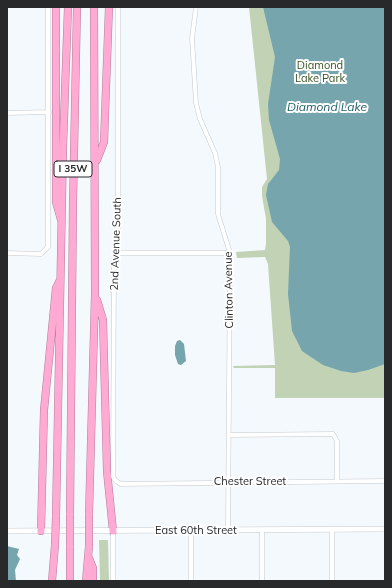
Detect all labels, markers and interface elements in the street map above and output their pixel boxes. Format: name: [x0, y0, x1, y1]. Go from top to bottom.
park label: Diamond Lake Park: [295, 59, 345, 85]
water label: Diamond Lake: [287, 100, 367, 114]
road number: I 35W: [54, 161, 92, 177]
street label: 2nd Avenue South: [108, 197, 124, 291]
street label: Clinton Avenue: [222, 251, 236, 329]
street label: Chester Street: [214, 475, 286, 489]
street label: East 60th Street: [155, 524, 237, 538]

